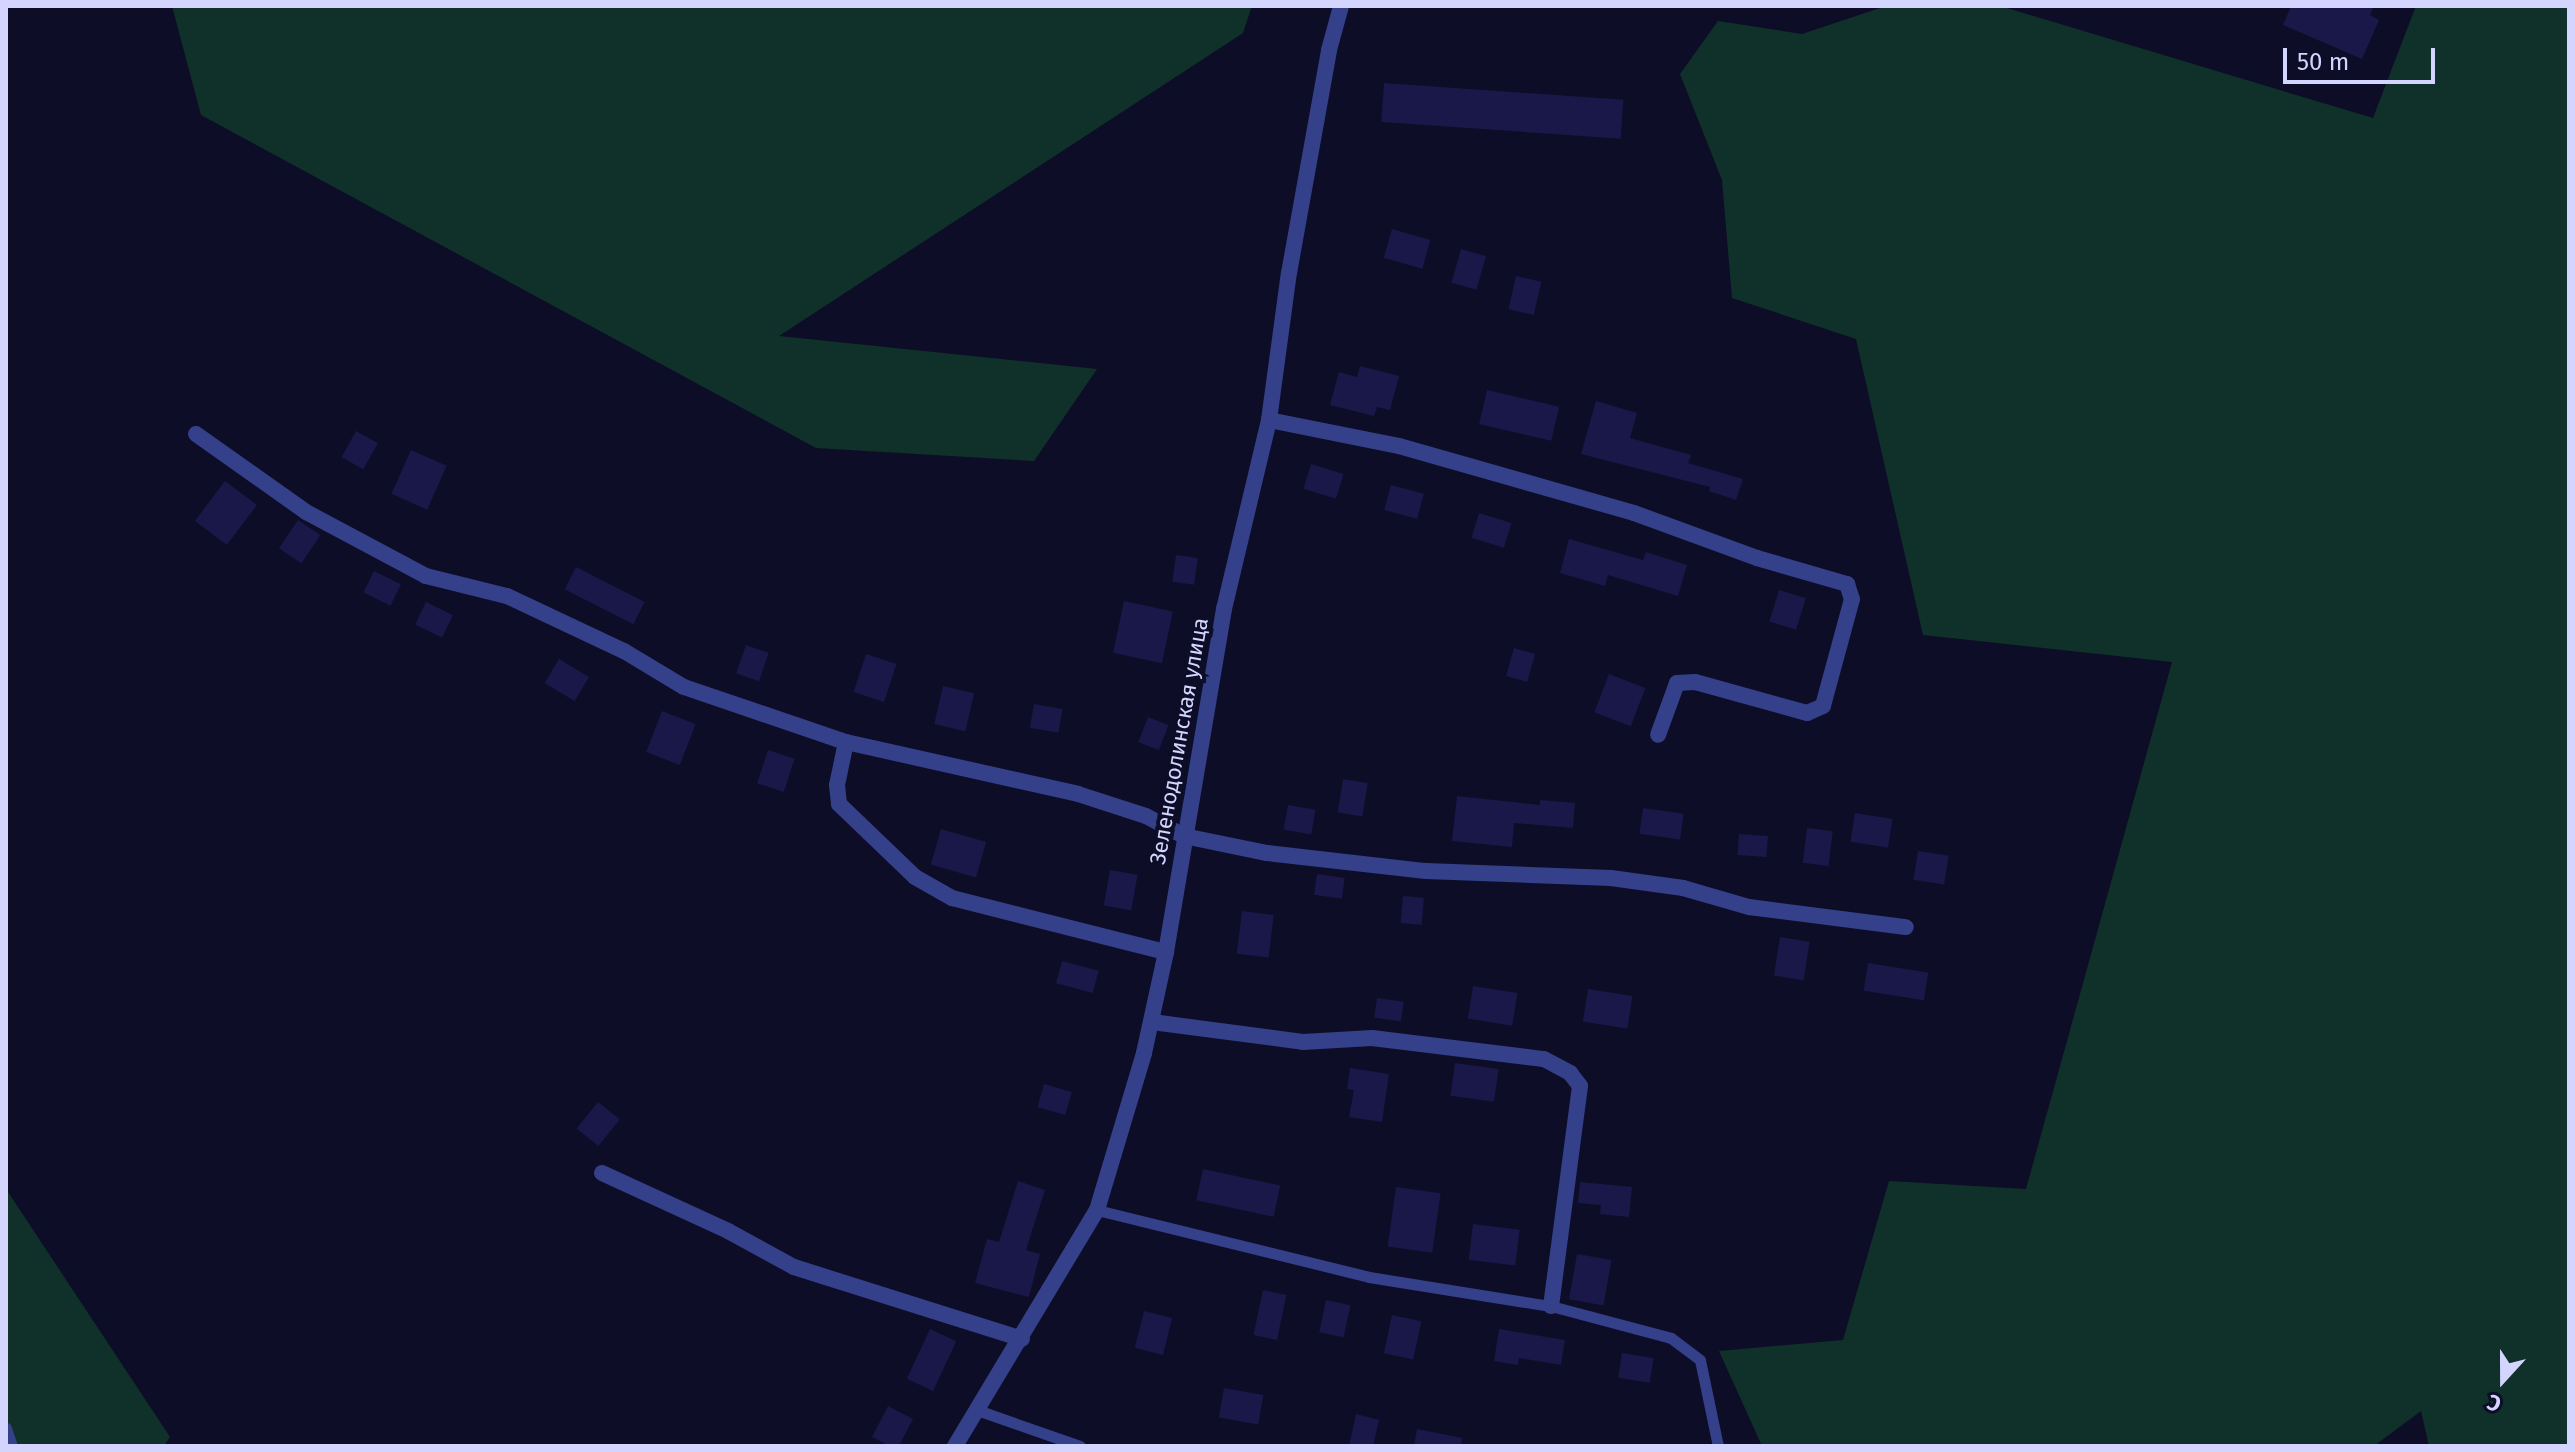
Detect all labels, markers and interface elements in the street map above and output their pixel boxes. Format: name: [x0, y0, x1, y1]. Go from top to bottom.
scale bar: [2287, 32, 2439, 82]
text: 50 m: [2297, 48, 2349, 76]
street label: Зеленодолинская улица: [1144, 616, 1214, 866]
north arrow: [2463, 1340, 2543, 1420]
text: С: [2483, 1388, 2505, 1418]

